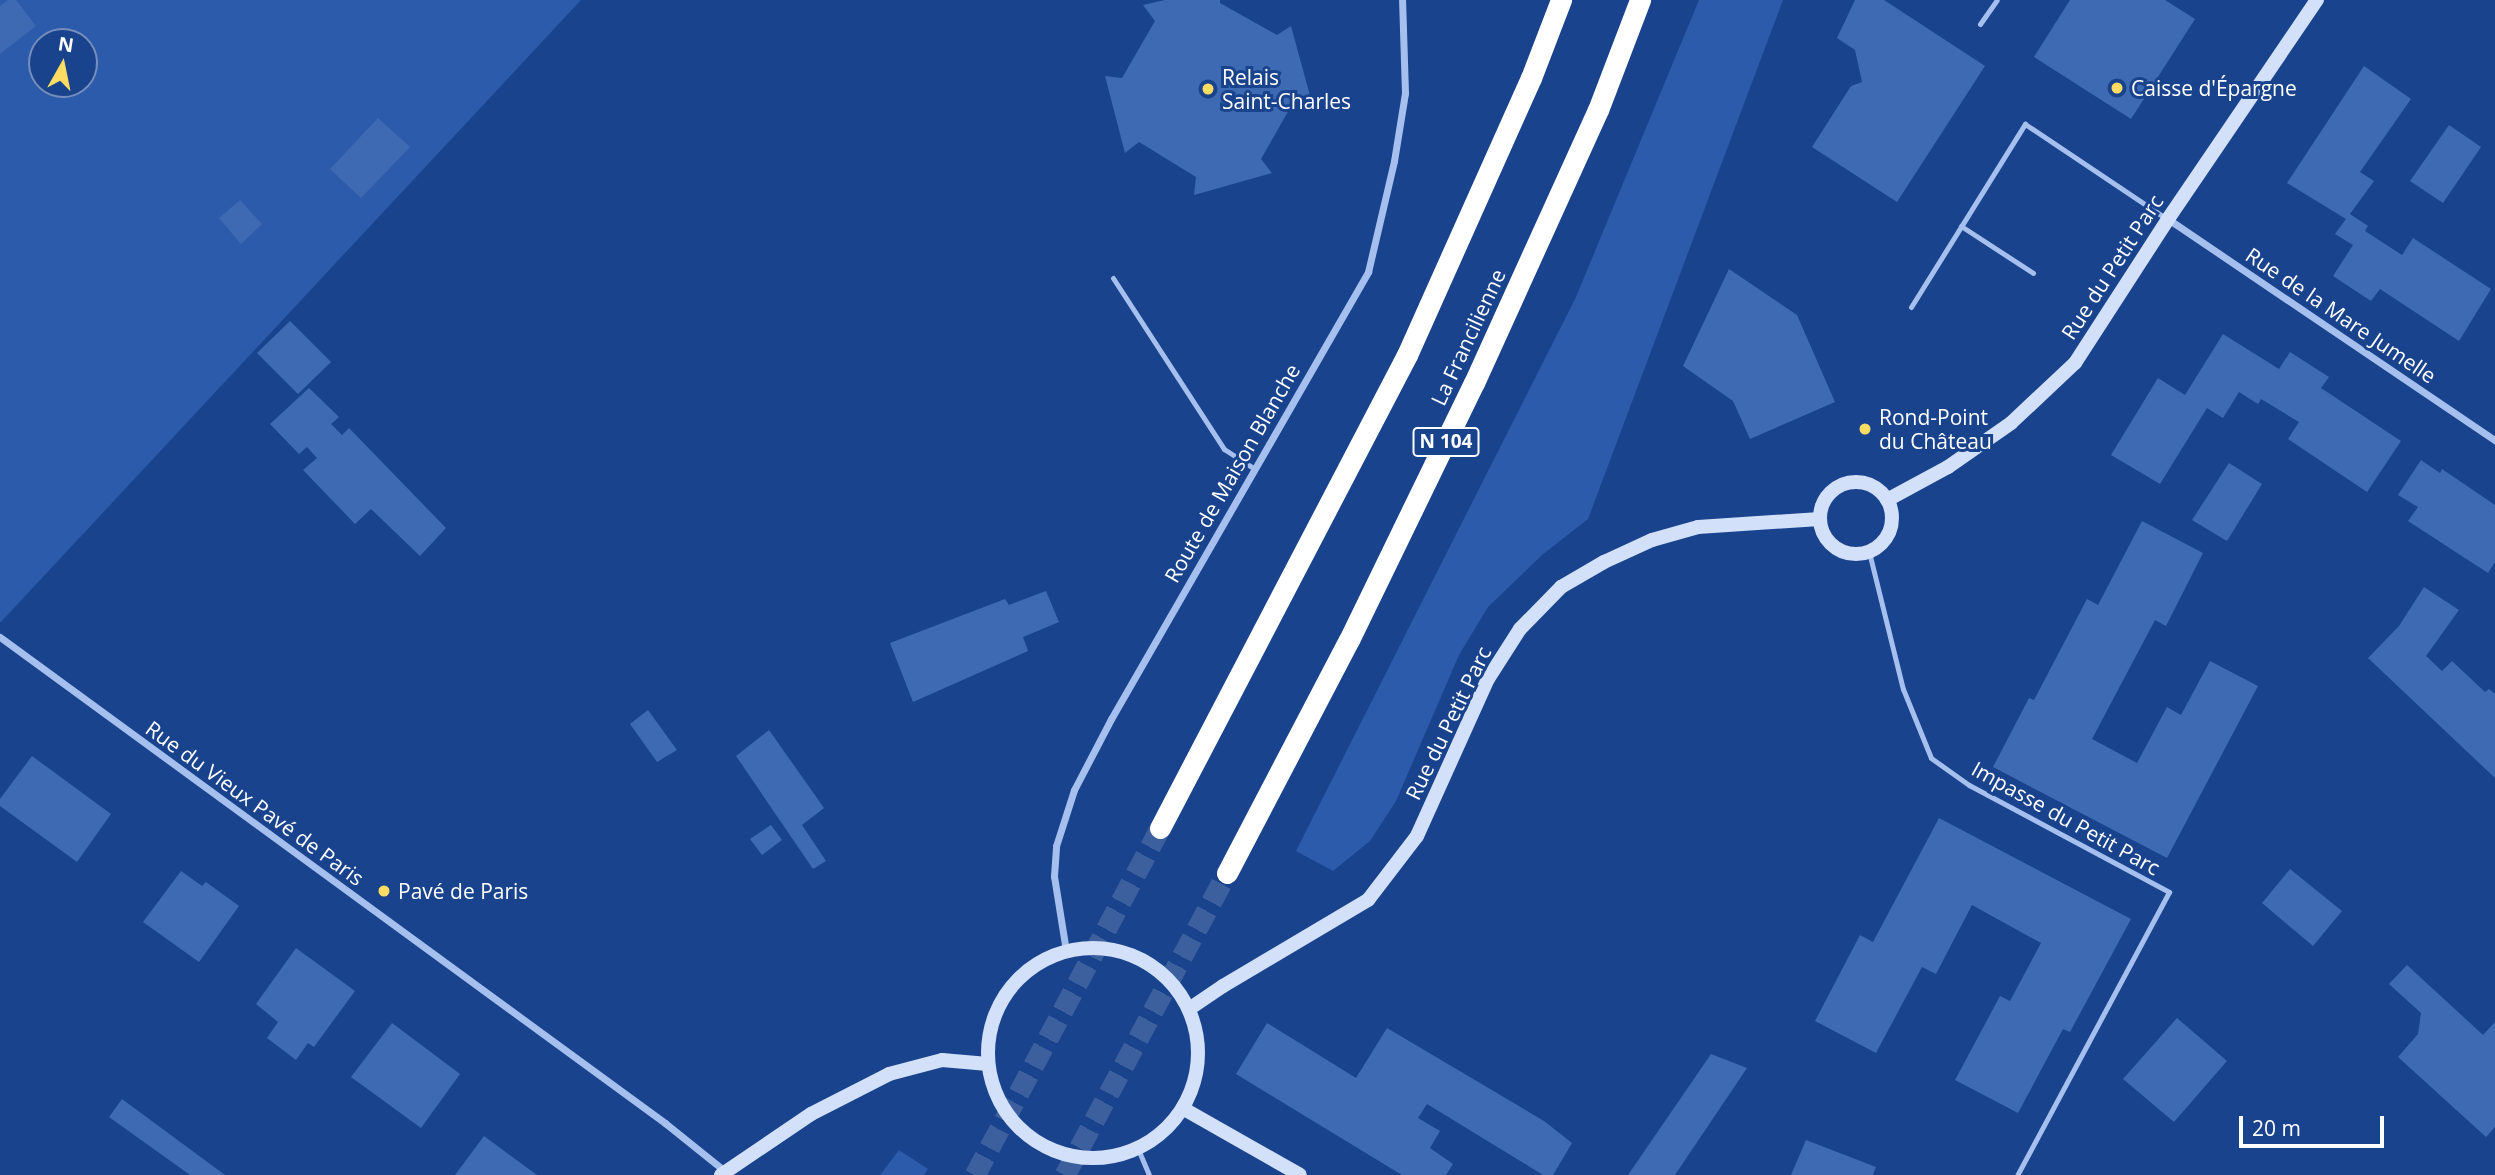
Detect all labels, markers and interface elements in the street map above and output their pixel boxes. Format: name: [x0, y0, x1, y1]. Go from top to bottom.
north arrow: [28, 28, 98, 98]
text: N: [56, 30, 76, 58]
place label: Relais Saint-Charles: [1222, 64, 1351, 114]
place label: Caisse d'Épargne: [2131, 75, 2297, 101]
marker: Caisse d'Épargne: [2109, 80, 2125, 96]
marker: Relais Saint-Charles: [1200, 81, 1216, 97]
street label: Rue du Petit Parc: [2056, 190, 2168, 344]
street label: Rue de la Mare Jumelle: [2241, 242, 2441, 388]
street label: La Francilienne: [1425, 265, 1511, 409]
street label: Route de Maison Blanche: [1159, 359, 1305, 587]
place label: Rond-Point du Château: [1879, 404, 1992, 454]
marker: Rond-Point du Château: [1857, 421, 1873, 437]
road number: N 104: [1411, 426, 1481, 458]
street label: Rue du Petit Parc: [1400, 642, 1496, 804]
street label: Rue du Vieux Pavé de Paris: [141, 715, 369, 891]
street label: Impasse du Petit Parc: [1967, 756, 2165, 880]
place label: Pavé de Paris: [398, 878, 528, 904]
marker: Pavé de Paris: [376, 883, 392, 899]
scale bar: [2243, 1102, 2388, 1146]
text: 20 m: [2252, 1114, 2301, 1142]

